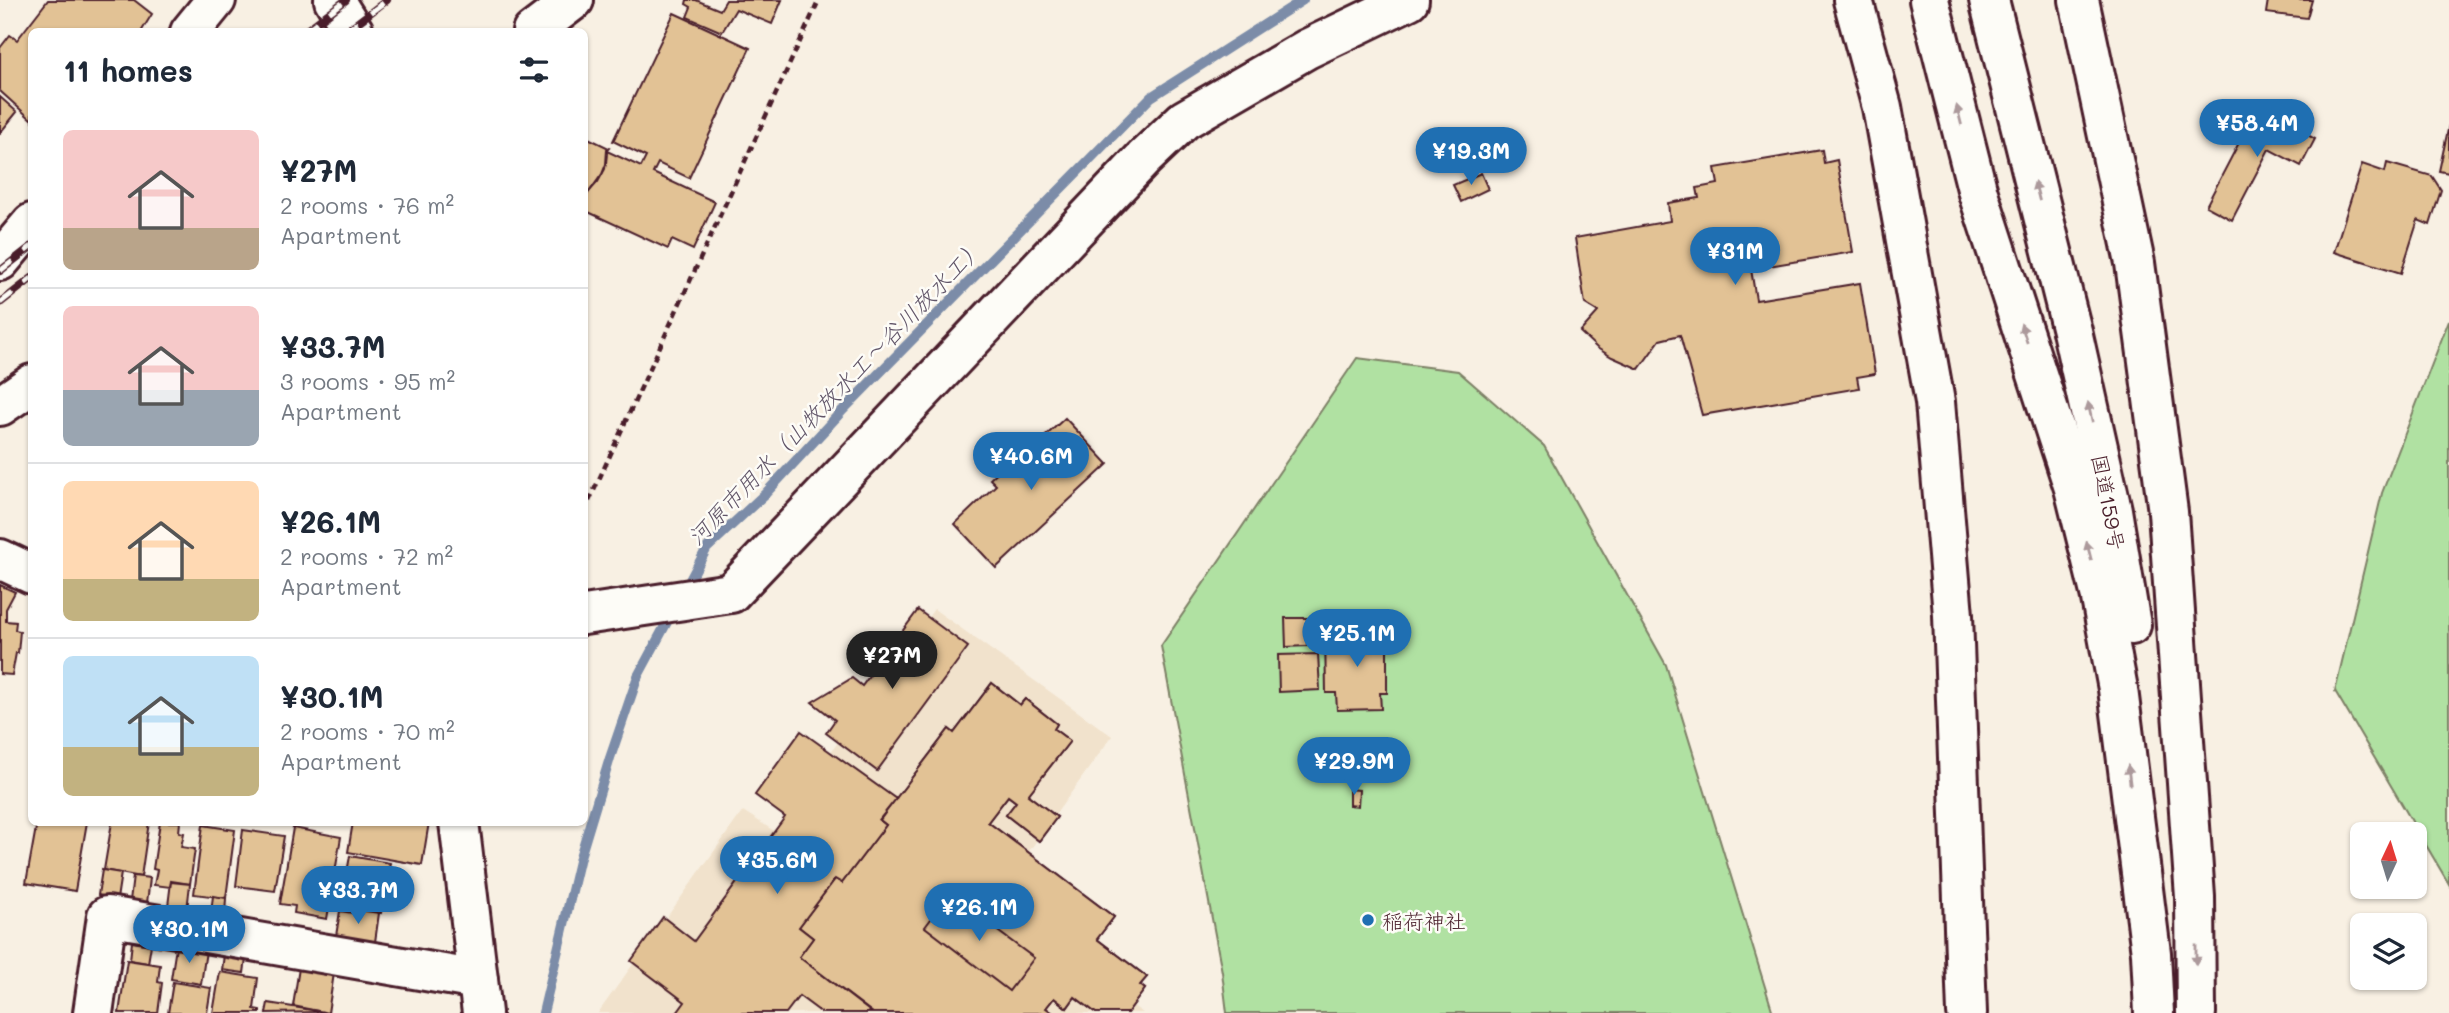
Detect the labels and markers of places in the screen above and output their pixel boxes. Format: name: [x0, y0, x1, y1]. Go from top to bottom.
pin: ¥58.4M: [2200, 100, 2314, 159]
pin: ¥19.3M: [1414, 128, 1528, 187]
pin: ¥31M: [1694, 228, 1776, 287]
pin: ¥40.6M: [974, 433, 1088, 492]
pin: ¥25.1M: [1300, 610, 1414, 669]
pin: ¥27M: [851, 632, 933, 691]
pin: ¥29.9M: [1297, 738, 1411, 797]
pin: ¥35.6M: [720, 836, 834, 896]
pin: ¥33.7M: [301, 866, 415, 926]
pin: ¥26.1M: [922, 884, 1036, 943]
pin: ¥30.1M: [132, 906, 246, 965]
place label: 稲荷神社: [1382, 907, 1466, 934]
marker: 稲荷神社: [1360, 912, 1376, 928]

